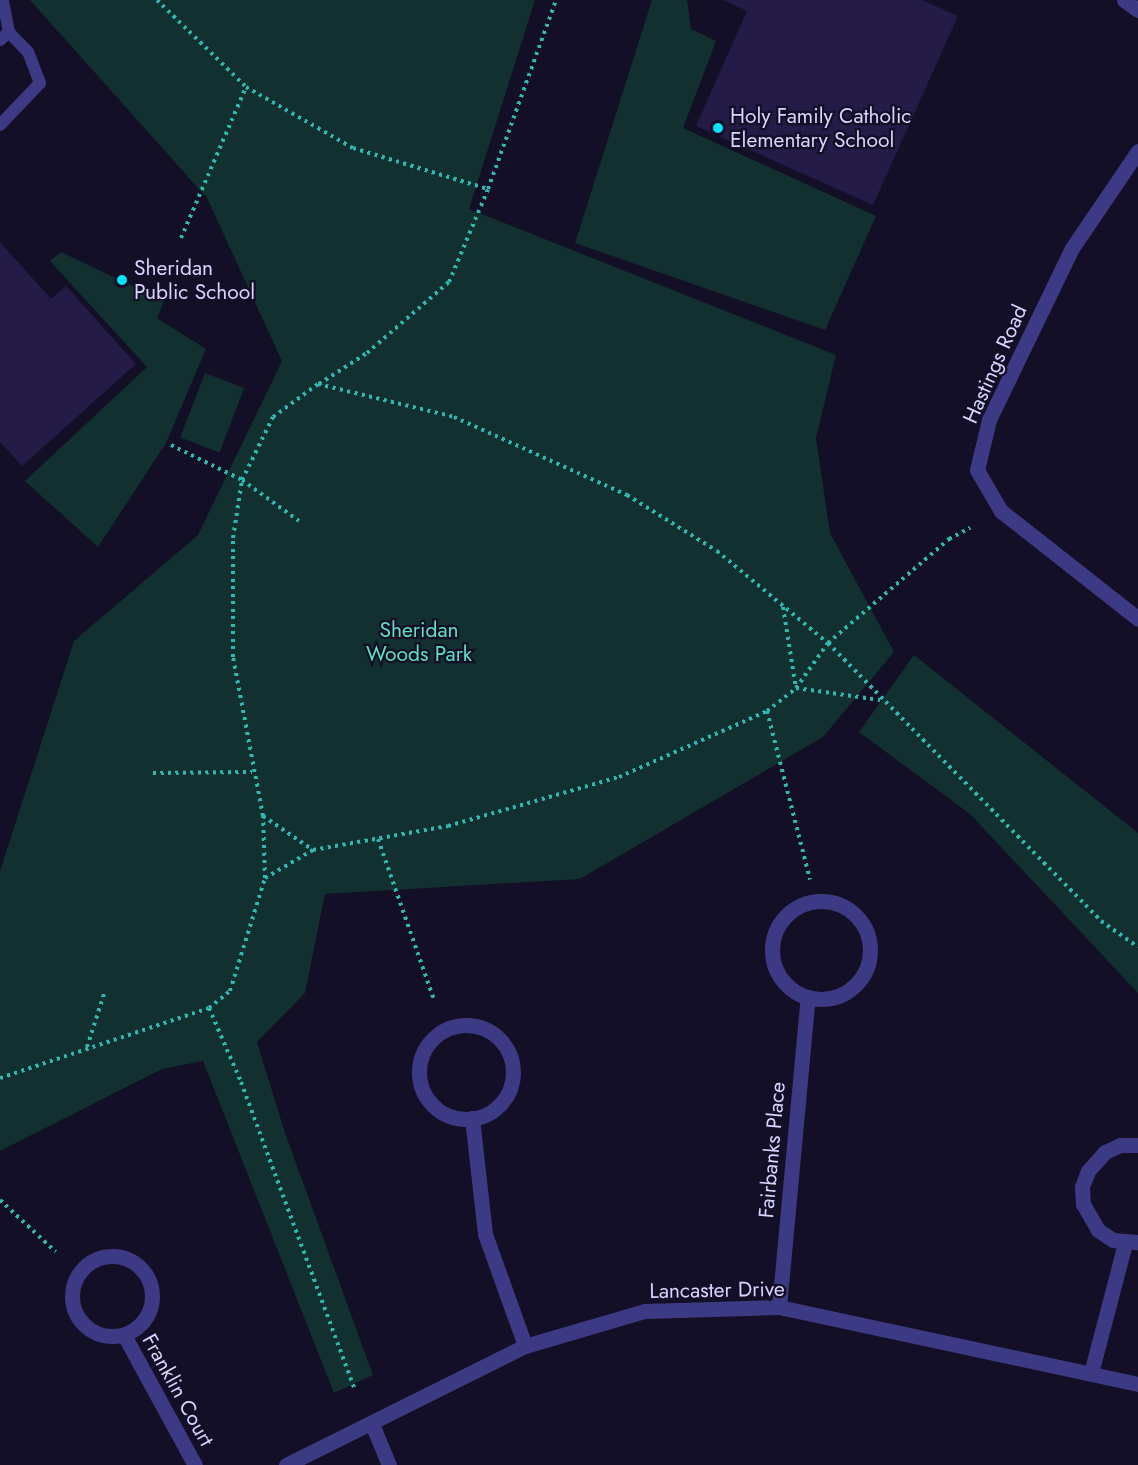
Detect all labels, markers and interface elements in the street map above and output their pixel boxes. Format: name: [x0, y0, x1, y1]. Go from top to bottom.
place label: Holy Family Catholic Elementary School: [730, 103, 911, 153]
marker: Holy Family Catholic Elementary School: [711, 121, 725, 135]
place label: Sheridan Public School: [134, 255, 255, 305]
marker: Sheridan Public School: [115, 273, 129, 287]
street label: Hastings Road: [958, 301, 1032, 427]
park label: Sheridan Woods Park: [366, 617, 472, 667]
street label: Fairbanks Place: [753, 1081, 791, 1219]
street label: Lancaster Drive: [649, 1276, 785, 1304]
street label: Franklin Court: [137, 1329, 219, 1451]

